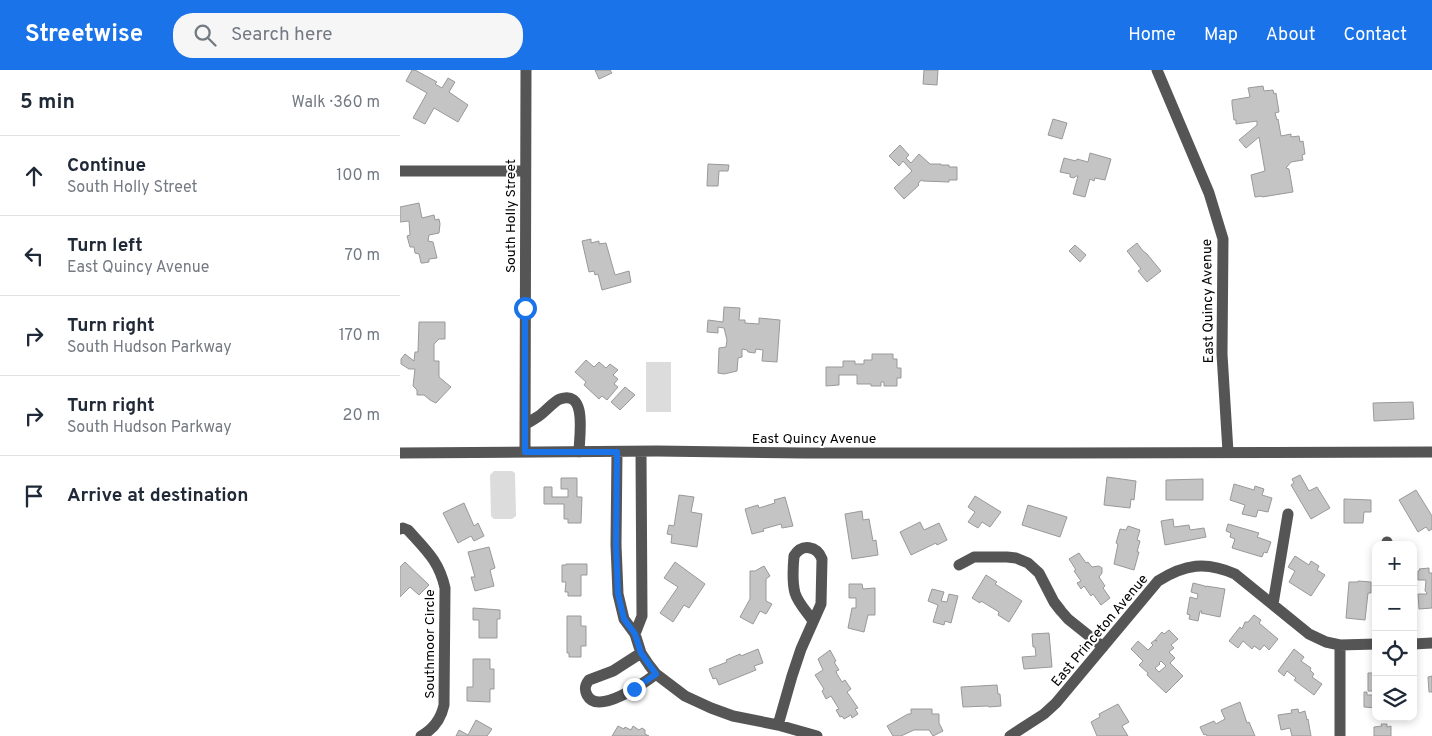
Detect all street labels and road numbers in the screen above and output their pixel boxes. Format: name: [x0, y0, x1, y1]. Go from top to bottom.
street label: South Holly Street: [503, 159, 520, 273]
street label: East Quincy Avenue: [1199, 239, 1218, 363]
street label: East Quincy Avenue: [752, 431, 876, 448]
street label: East Princeton Avenue: [1048, 571, 1152, 691]
street label: Southmoor Circle: [422, 589, 439, 699]

